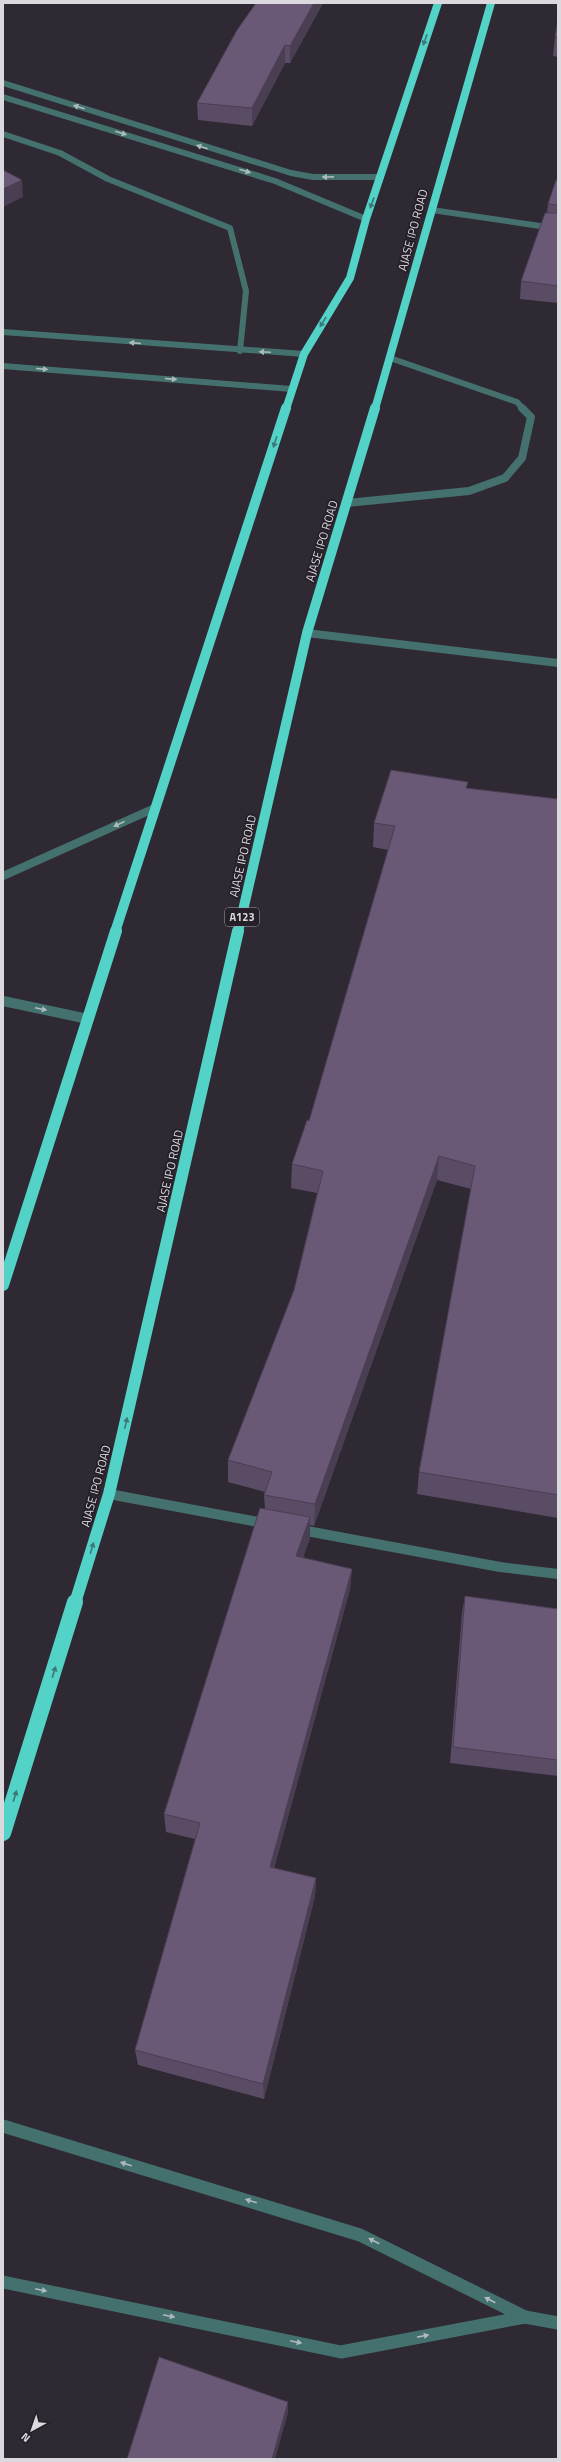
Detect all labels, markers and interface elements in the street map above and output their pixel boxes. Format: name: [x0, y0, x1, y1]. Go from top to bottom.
one-way arrow: [422, 34, 428, 46]
one-way arrow: [72, 104, 84, 110]
one-way arrow: [115, 130, 127, 136]
one-way arrow: [196, 143, 208, 149]
one-way arrow: [239, 168, 251, 174]
one-way arrow: [321, 174, 334, 180]
street label: AJASE IPO ROAD: [392, 187, 433, 273]
one-way arrow: [368, 198, 374, 210]
one-way arrow: [319, 317, 327, 327]
one-way arrow: [129, 339, 141, 346]
one-way arrow: [259, 349, 271, 356]
one-way arrow: [36, 365, 48, 372]
one-way arrow: [165, 376, 177, 383]
one-way arrow: [271, 437, 277, 449]
street label: AJASE IPO ROAD: [300, 498, 343, 584]
street label: AJASE IPO ROAD: [224, 813, 261, 899]
one-way arrow: [114, 821, 125, 827]
road number: A123: [225, 908, 259, 926]
one-way arrow: [35, 1007, 47, 1013]
street label: AJASE IPO ROAD: [151, 1128, 188, 1214]
one-way arrow: [123, 1416, 129, 1429]
street label: AJASE IPO ROAD: [75, 1443, 116, 1529]
one-way arrow: [90, 1542, 96, 1554]
one-way arrow: [51, 1666, 57, 1678]
one-way arrow: [12, 1790, 18, 1802]
one-way arrow: [120, 2161, 132, 2167]
one-way arrow: [244, 2198, 256, 2204]
one-way arrow: [368, 2238, 380, 2244]
one-way arrow: [35, 2287, 47, 2293]
one-way arrow: [484, 2297, 496, 2303]
one-way arrow: [162, 2313, 175, 2319]
one-way arrow: [417, 2333, 430, 2339]
one-way arrow: [290, 2340, 302, 2346]
north arrow: [12, 2410, 52, 2450]
text: N: [18, 2429, 34, 2446]

